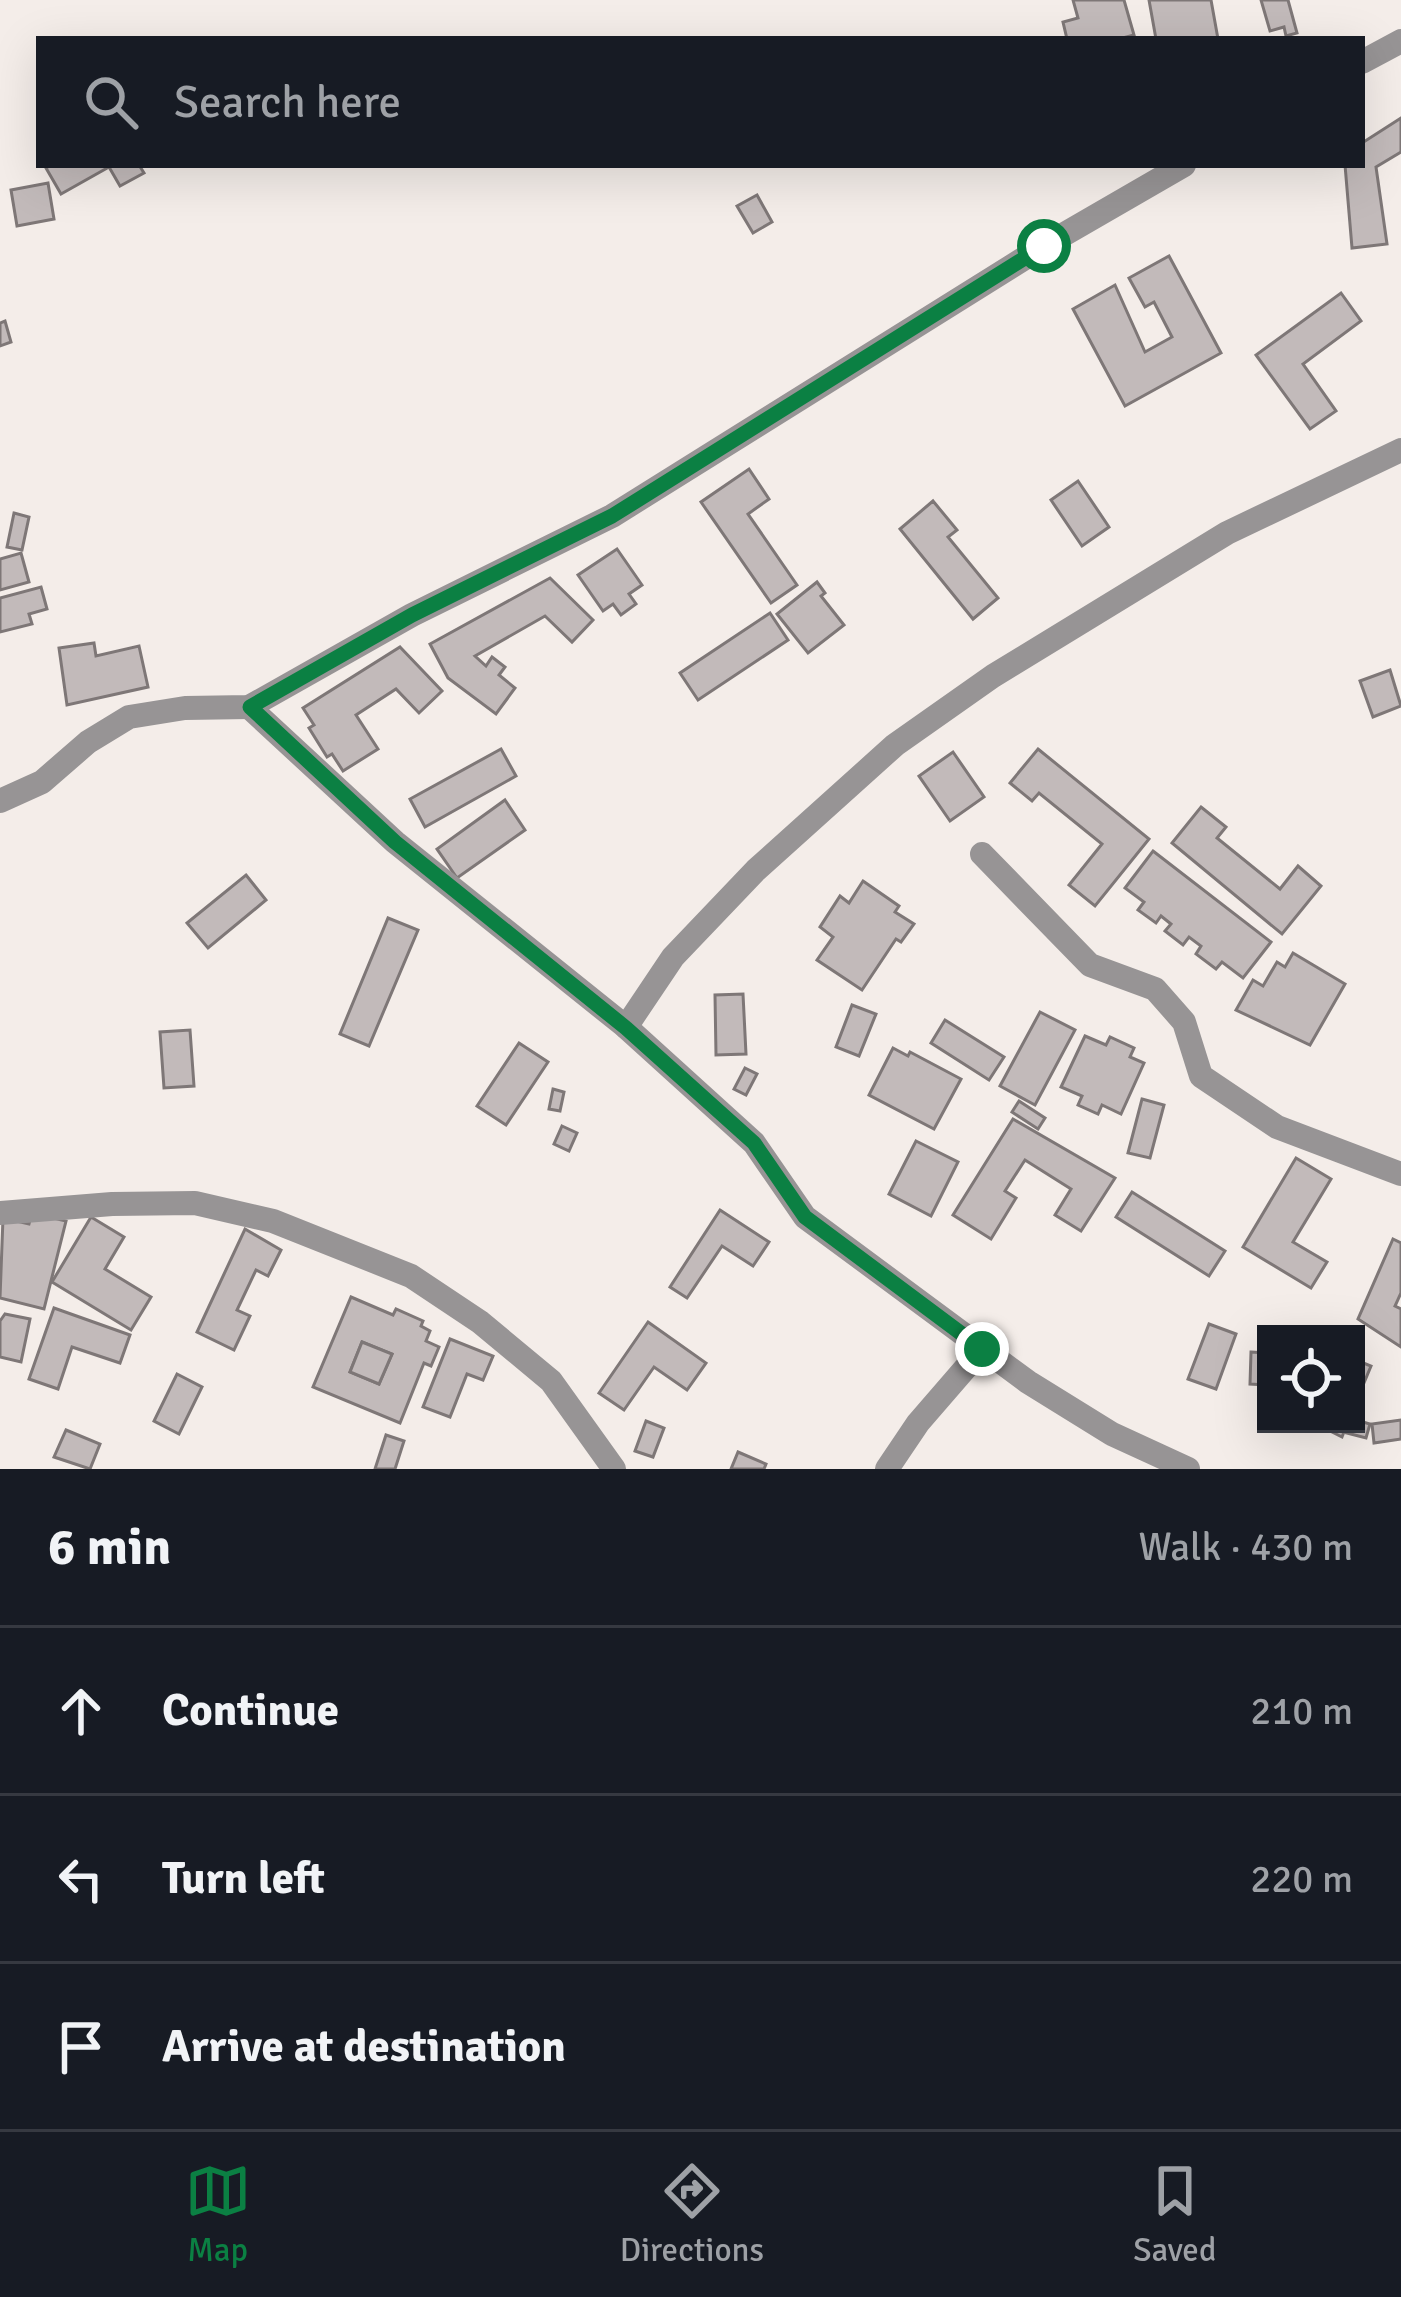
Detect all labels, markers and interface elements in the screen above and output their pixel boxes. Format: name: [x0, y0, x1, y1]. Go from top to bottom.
search box: [36, 36, 1365, 168]
icon: search: [78, 69, 144, 135]
text: Search here: [174, 75, 401, 130]
route start: [1017, 219, 1071, 273]
route end: [955, 1322, 1009, 1376]
map controls: [1257, 1325, 1365, 1433]
button: locate: [1257, 1325, 1365, 1433]
text: 6 min: [48, 1516, 171, 1579]
text: Walk · 430 m: [1139, 1523, 1353, 1571]
icon: ahead: [48, 1678, 114, 1744]
text: Continue: [162, 1683, 339, 1738]
text: 210 m: [1250, 1687, 1353, 1735]
icon: left: [48, 1846, 114, 1912]
text: Turn left: [162, 1851, 325, 1906]
text: 220 m: [1250, 1855, 1353, 1903]
icon: arrive: [48, 2014, 114, 2080]
text: Arrive at destination: [162, 2019, 566, 2074]
tab: Map: [185, 2158, 251, 2271]
tab: Directions: [620, 2158, 764, 2271]
tab: Saved: [1133, 2158, 1216, 2271]

